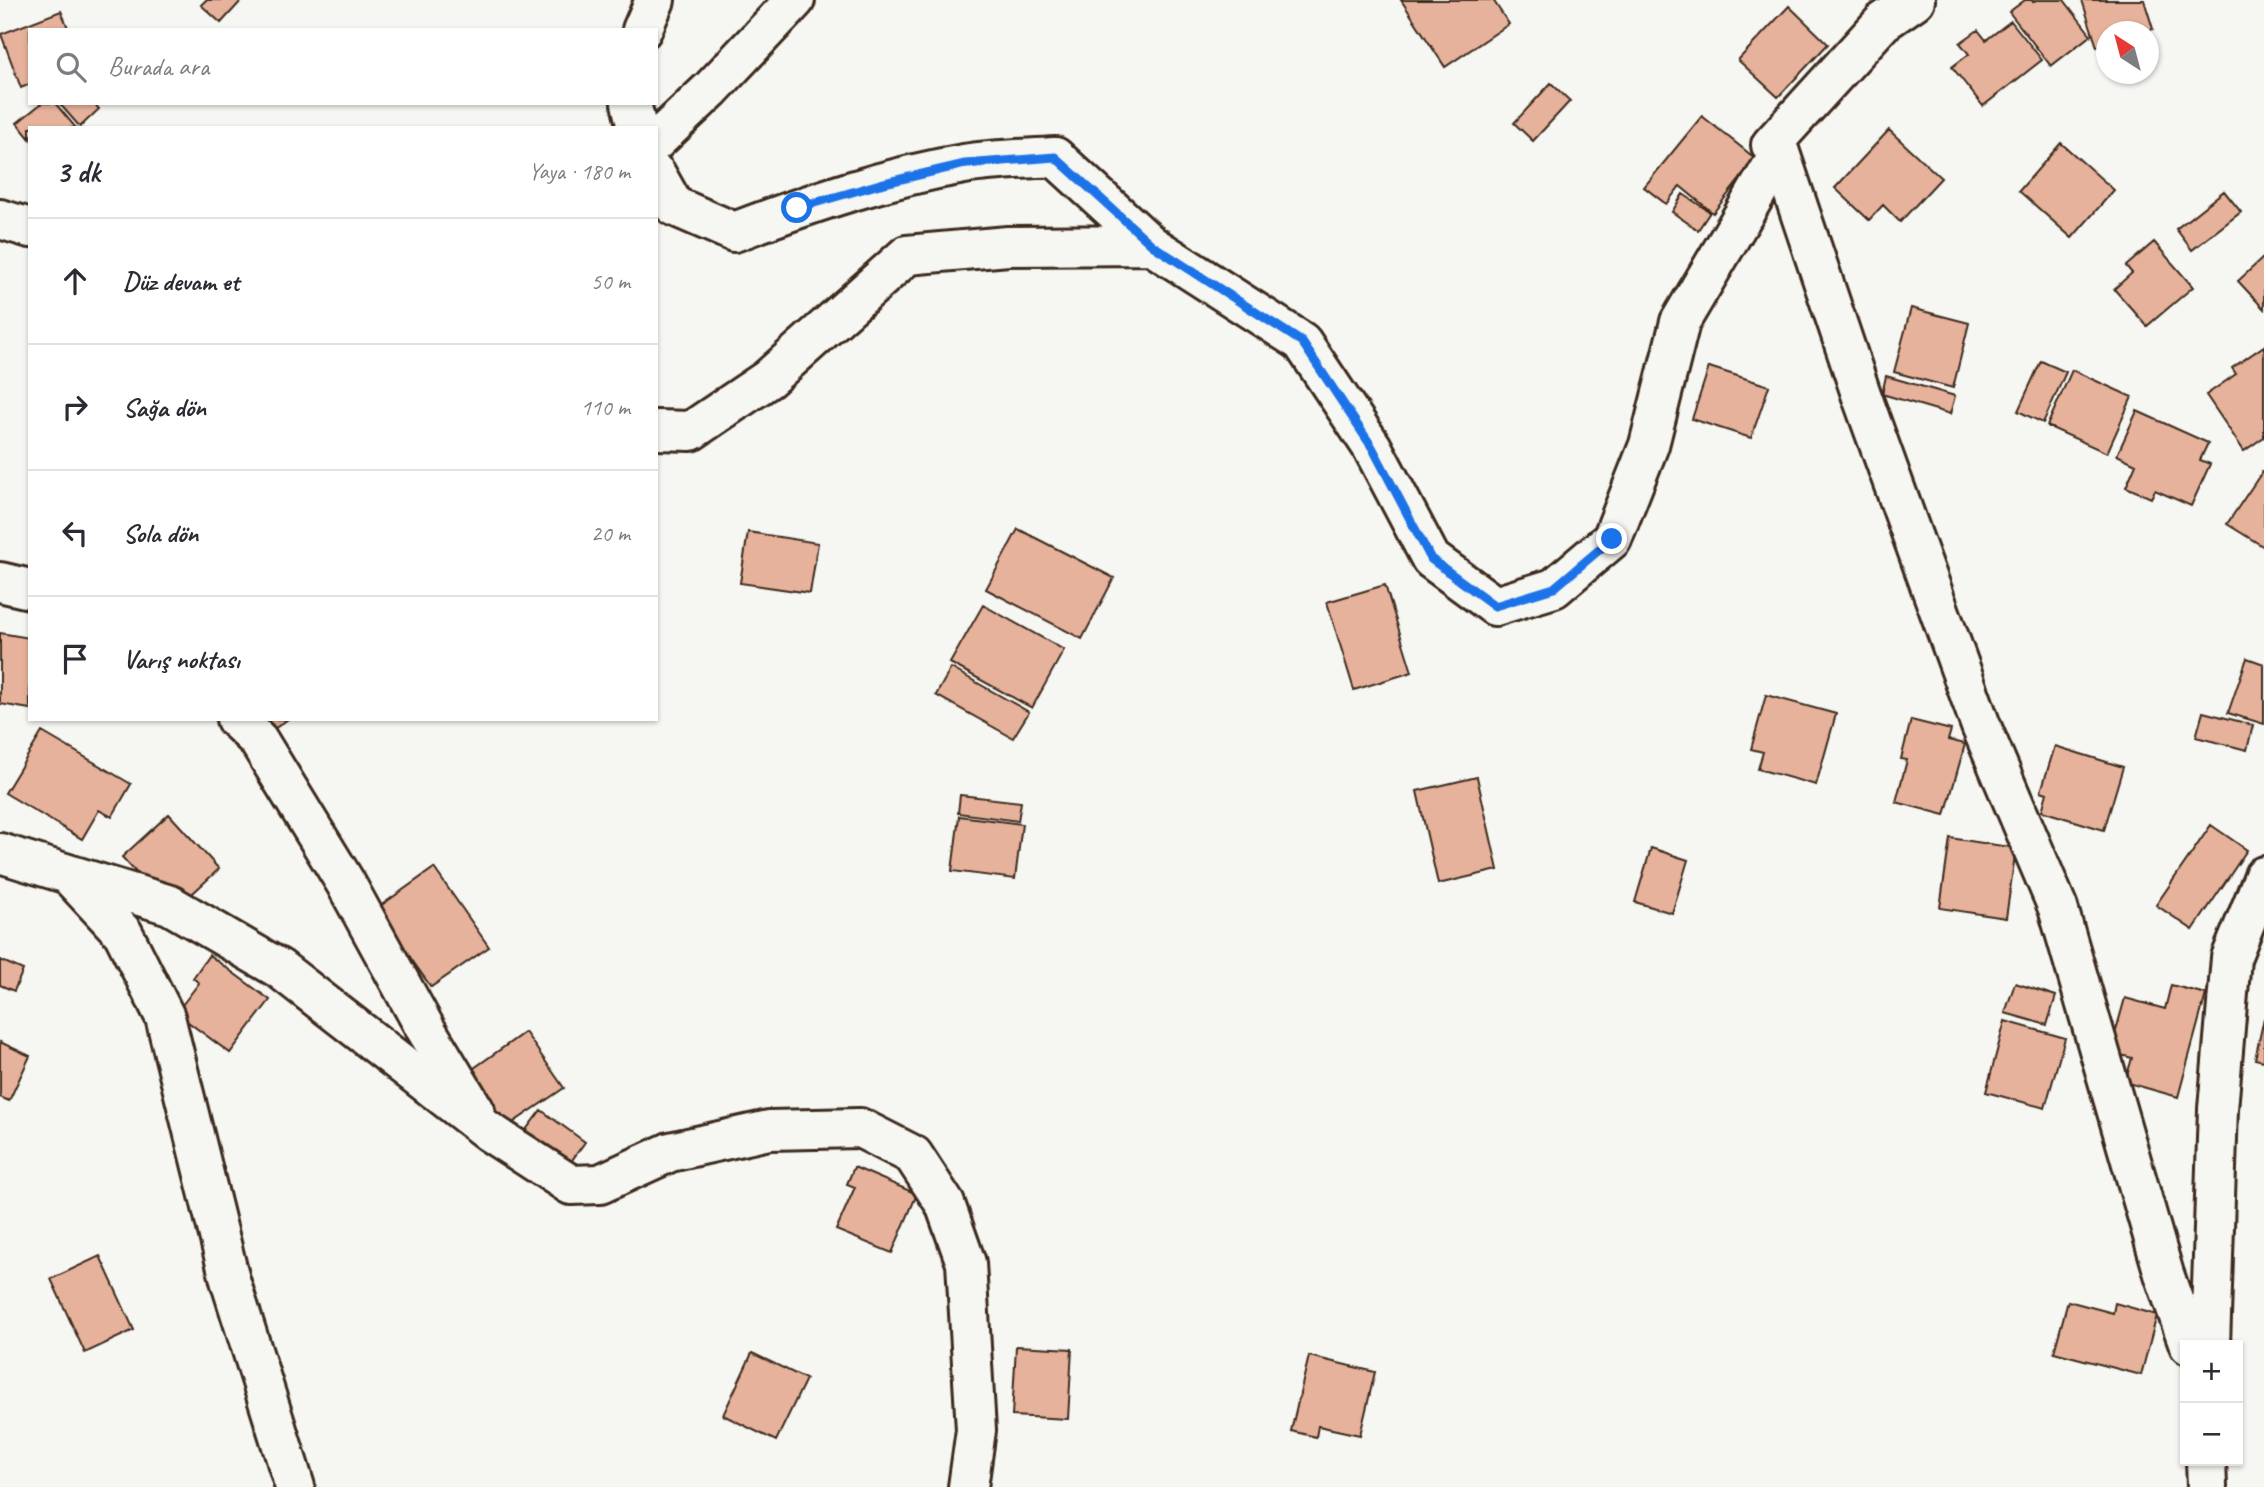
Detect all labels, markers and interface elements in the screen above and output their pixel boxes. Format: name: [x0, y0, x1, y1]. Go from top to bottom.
north arrow: [2096, 21, 2159, 84]
search box: [28, 28, 658, 105]
icon: search: [52, 48, 90, 86]
text: Burada ara: [108, 50, 209, 83]
text: 3 dk: [56, 153, 100, 191]
text: Yaya · 180 m: [528, 157, 630, 186]
route start: [781, 192, 812, 223]
icon: ahead: [56, 262, 94, 300]
text: Düz devam et: [123, 265, 239, 298]
text: 50 m: [591, 267, 630, 296]
icon: right: [56, 388, 94, 426]
text: Sağa dön: [123, 391, 206, 424]
text: 110 m: [581, 393, 630, 422]
icon: left: [56, 514, 94, 552]
text: Sola dön: [123, 517, 198, 550]
text: 20 m: [591, 519, 630, 548]
route end: [1596, 523, 1627, 554]
icon: arrive: [56, 640, 94, 678]
text: Varış noktası: [123, 643, 240, 676]
map controls: [2180, 1340, 2243, 1466]
button: +: [2180, 1340, 2243, 1403]
button: −: [2180, 1403, 2243, 1466]

